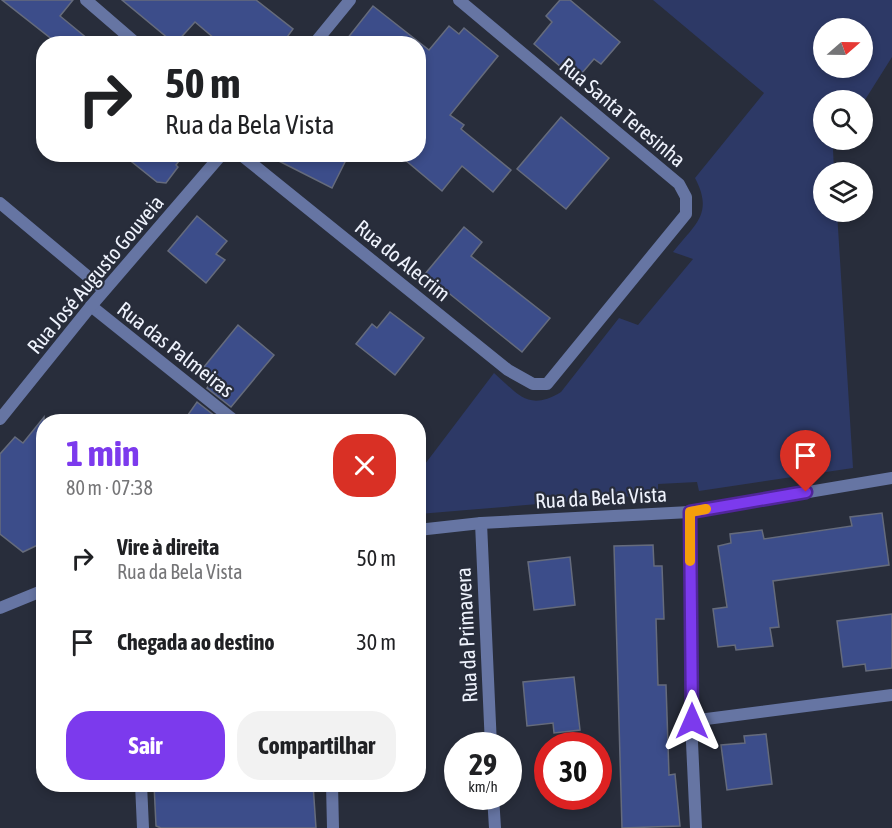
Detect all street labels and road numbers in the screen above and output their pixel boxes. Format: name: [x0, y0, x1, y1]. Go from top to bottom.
street label: Rua Santa Teresinha: [555, 53, 691, 171]
street label: Rua José Augusto Gouveia: [22, 190, 168, 358]
street label: Rua do Alecrim: [351, 214, 455, 306]
street label: Rua das Palmeiras: [113, 296, 239, 402]
street label: Rua da Bela Vista: [535, 482, 667, 512]
street label: Rua da Primavera: [450, 567, 482, 703]

